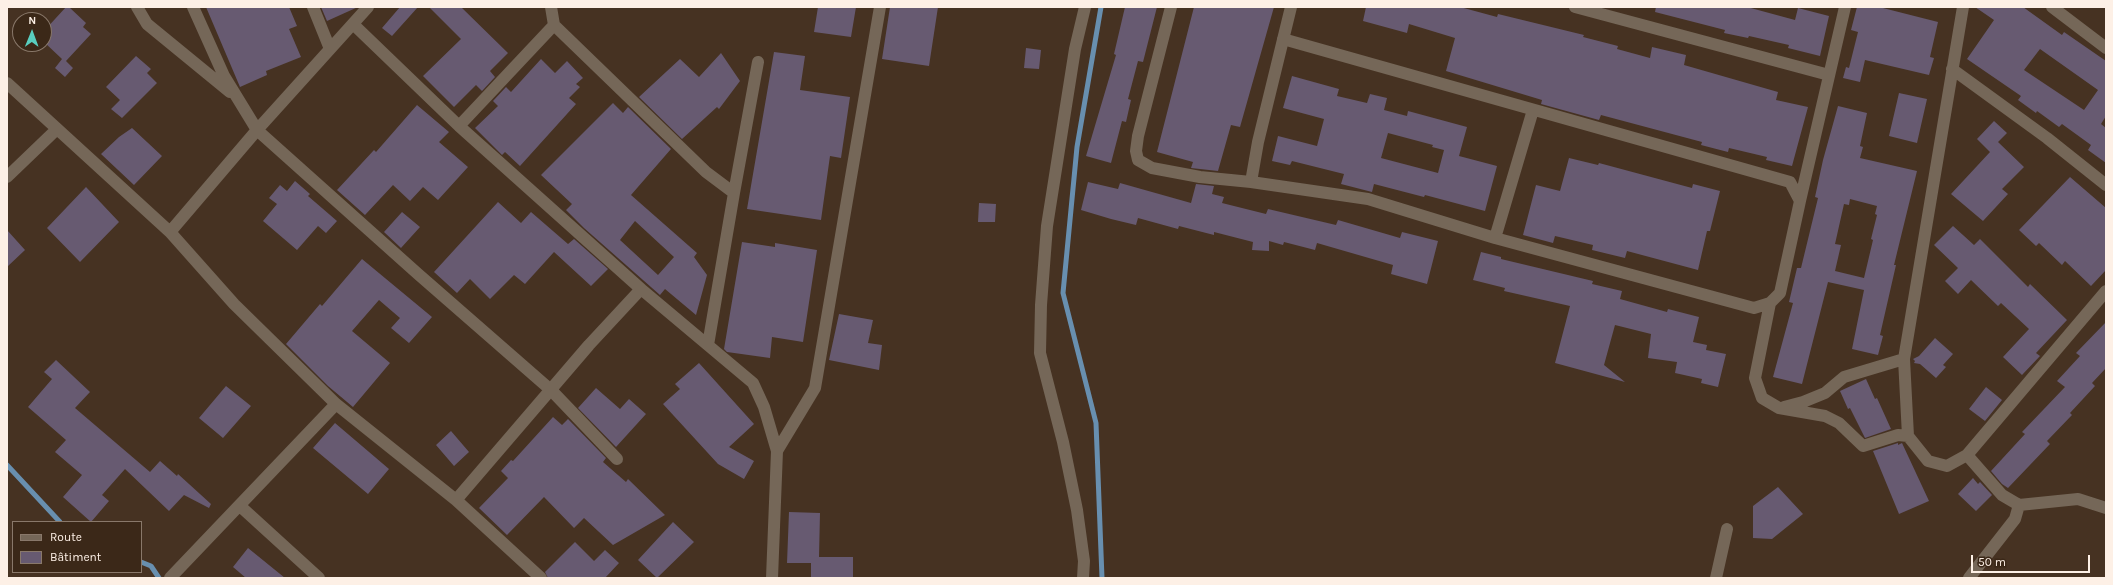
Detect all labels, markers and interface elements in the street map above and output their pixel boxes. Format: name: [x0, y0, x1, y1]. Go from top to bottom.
north arrow: [12, 12, 52, 52]
text: N: [28, 14, 36, 27]
legend: [12, 521, 142, 573]
text: Route: [50, 530, 82, 544]
scale bar: [1973, 547, 2092, 573]
text: Bâtiment: [50, 550, 101, 564]
text: 50 m: [1978, 555, 2006, 569]

